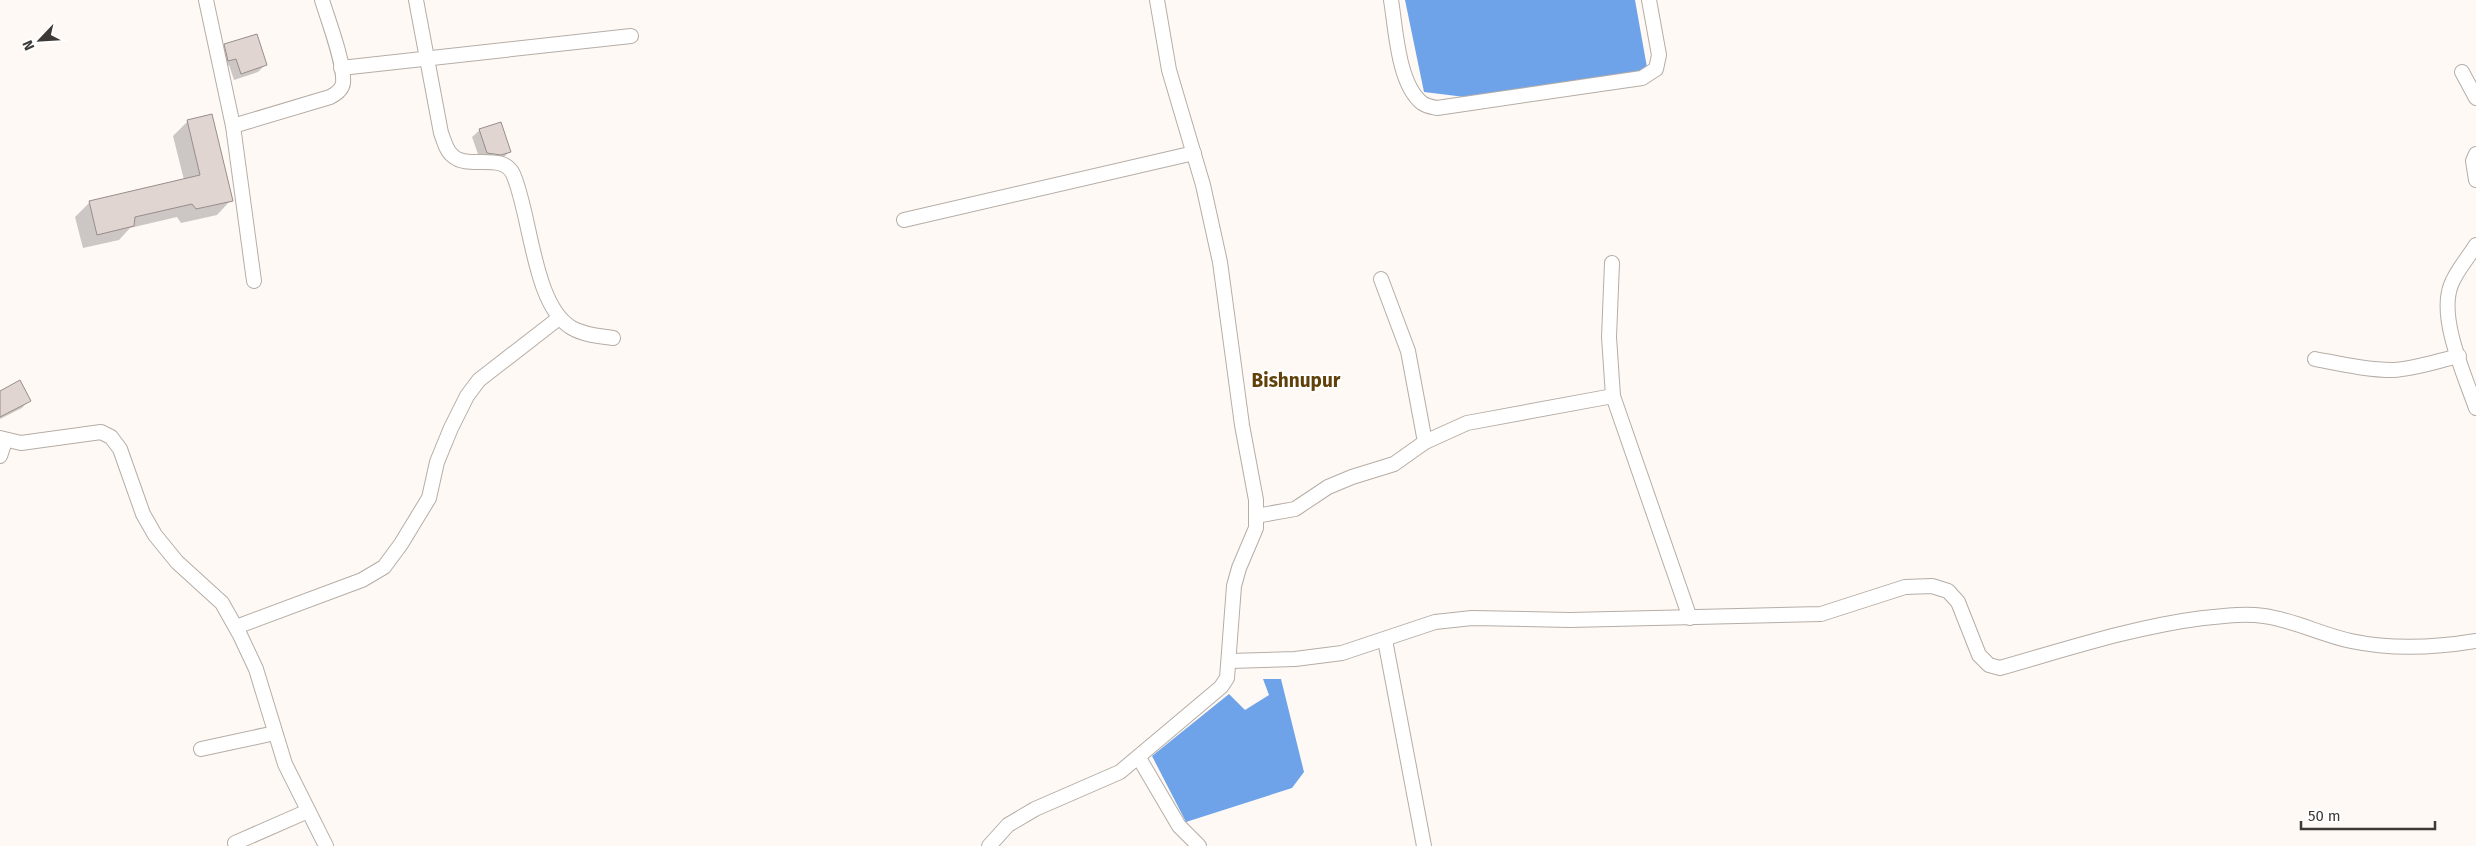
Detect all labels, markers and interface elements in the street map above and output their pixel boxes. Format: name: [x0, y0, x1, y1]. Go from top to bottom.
north arrow: [15, 15, 65, 65]
text: N: [19, 37, 38, 53]
district label: Bishnupur: [1252, 369, 1341, 392]
scale bar: [2301, 798, 2435, 830]
text: 50 m: [2308, 807, 2341, 825]

